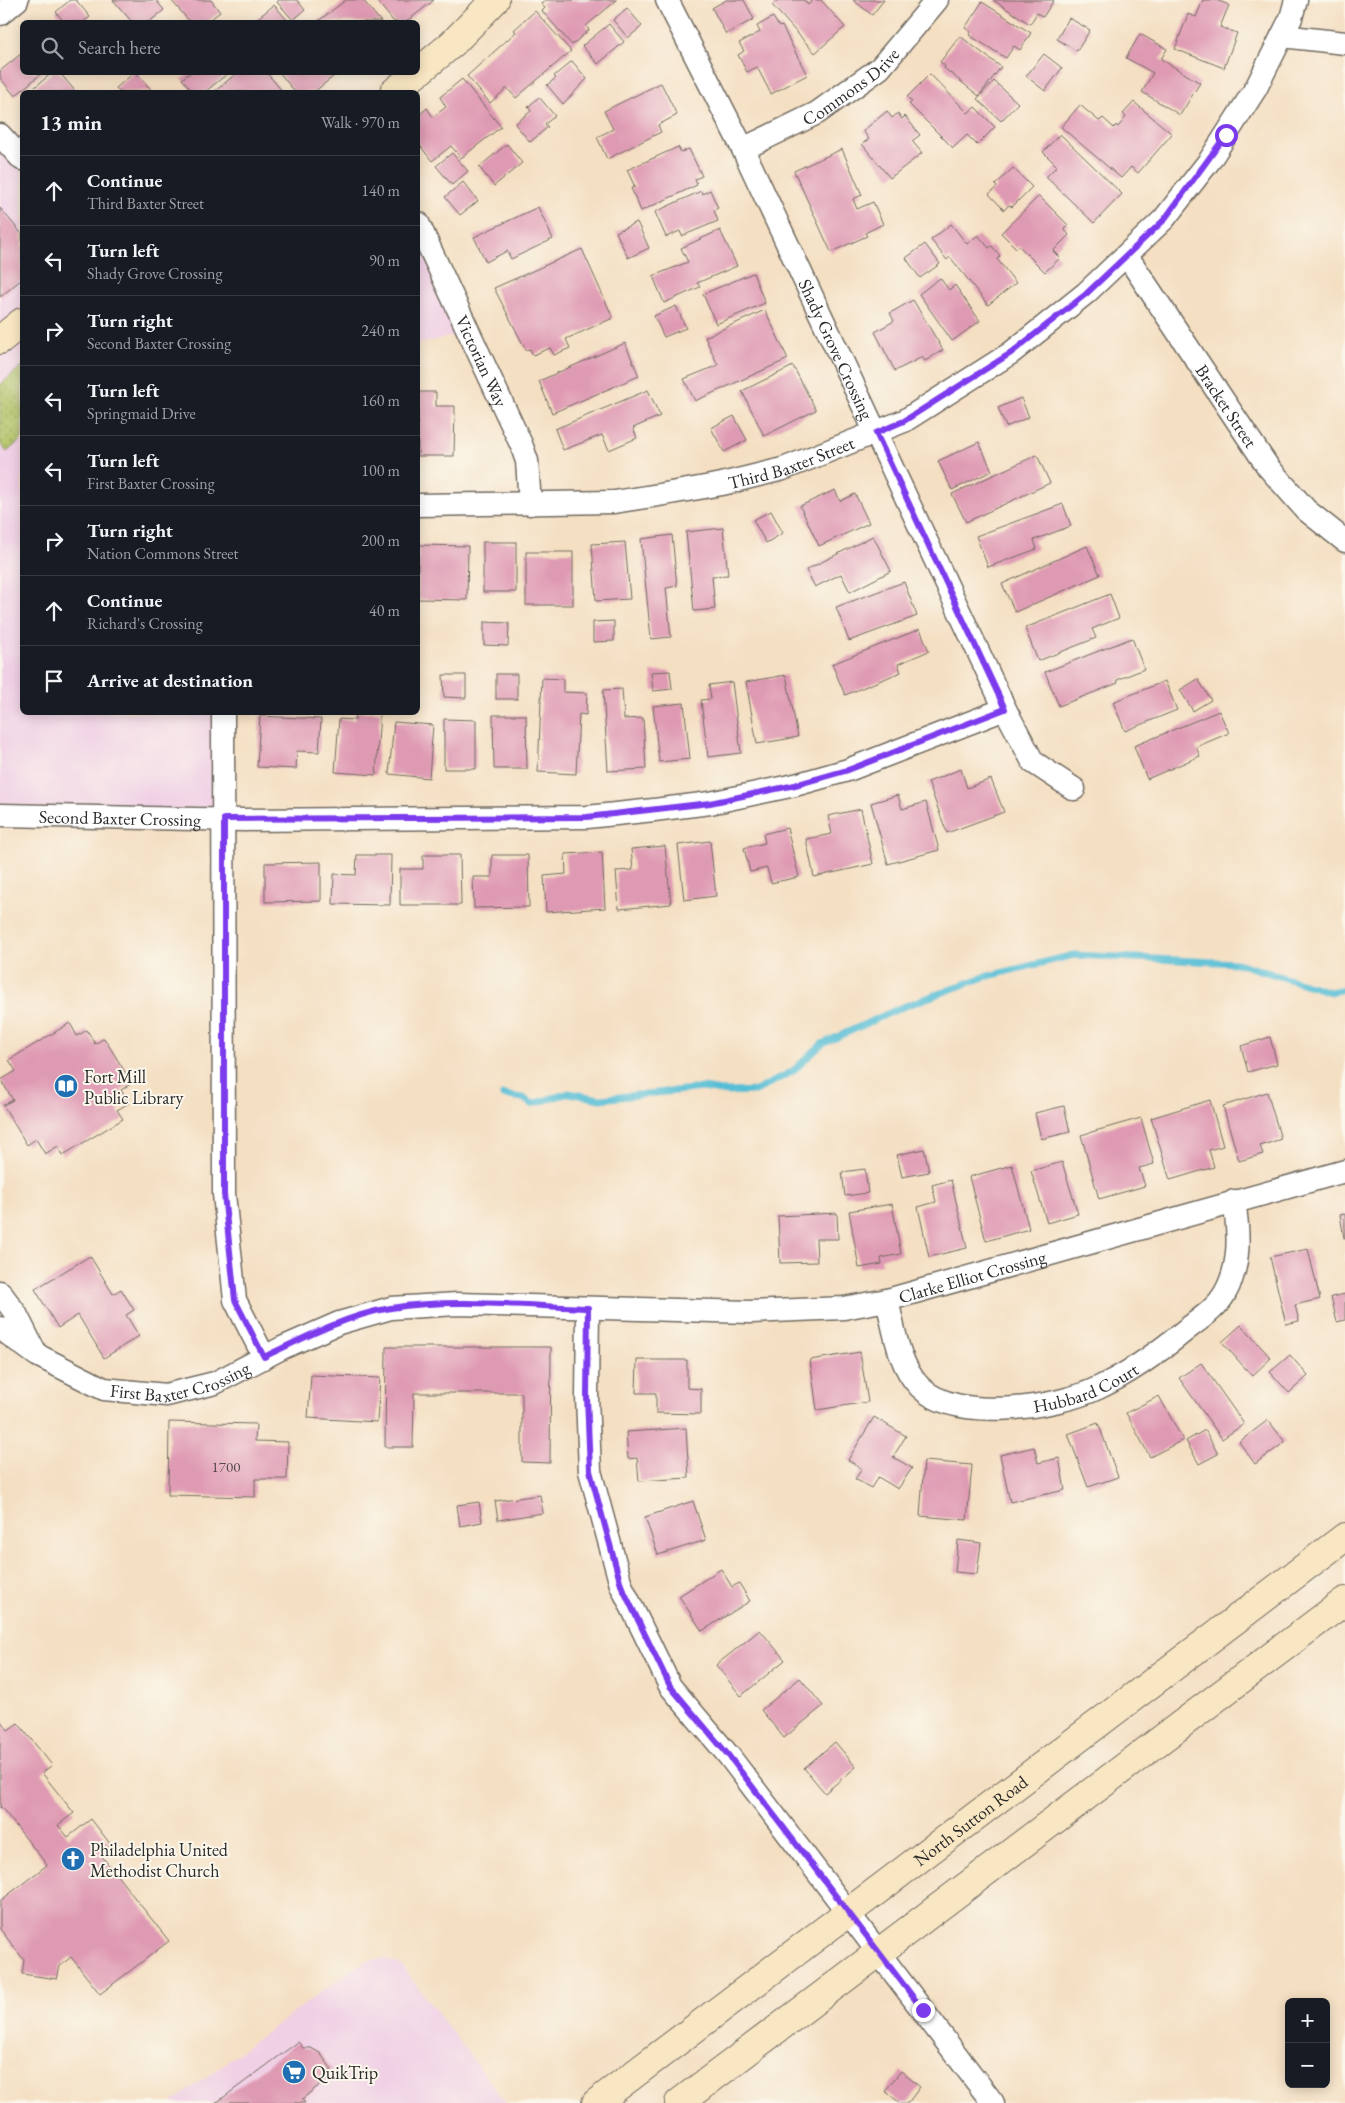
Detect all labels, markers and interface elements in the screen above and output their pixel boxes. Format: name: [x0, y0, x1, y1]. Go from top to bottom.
search box: [20, 20, 420, 75]
icon: search: [38, 34, 66, 62]
text: Search here: [78, 35, 160, 60]
street label: Commons Drive: [798, 43, 904, 130]
text: 13 min: [40, 109, 102, 136]
text: Walk · 970 m: [321, 112, 400, 133]
route start: [1215, 124, 1238, 147]
text: Continue: [87, 168, 162, 193]
icon: ahead: [40, 177, 68, 205]
text: 140 m: [361, 180, 400, 201]
text: Third Baxter Street: [87, 193, 204, 214]
text: Turn left: [87, 238, 159, 263]
icon: left: [40, 247, 68, 275]
text: 90 m: [369, 250, 400, 271]
text: Shady Grove Crossing: [87, 263, 222, 284]
street label: Shady Grove Crossing: [794, 275, 879, 423]
text: Turn right: [87, 308, 173, 333]
street label: Victorian Way: [451, 311, 513, 410]
icon: right: [40, 317, 68, 345]
text: 240 m: [361, 320, 400, 341]
text: Second Baxter Crossing: [87, 333, 231, 354]
street label: Bracket Street: [1191, 360, 1263, 452]
text: Turn left: [87, 378, 159, 403]
icon: left: [40, 387, 68, 415]
text: 160 m: [361, 390, 400, 411]
text: Springmaid Drive: [87, 403, 196, 424]
street label: Third Baxter Street: [726, 430, 858, 494]
text: Turn left: [87, 448, 159, 473]
icon: left: [40, 457, 68, 485]
text: 100 m: [361, 460, 400, 481]
text: First Baxter Crossing: [87, 473, 215, 494]
text: Turn right: [87, 518, 173, 543]
icon: right: [40, 527, 68, 555]
text: 200 m: [361, 530, 400, 551]
text: Nation Commons Street: [87, 543, 239, 564]
text: Continue: [87, 588, 162, 613]
icon: ahead: [40, 597, 68, 625]
text: 40 m: [369, 600, 400, 621]
text: Richard's Crossing: [87, 613, 203, 634]
icon: arrive: [40, 667, 68, 695]
text: Arrive at destination: [87, 668, 253, 693]
street label: Second Baxter Crossing: [39, 804, 202, 831]
place label: Fort Mill Public Library: [84, 1065, 183, 1109]
library icon: Fort Mill Public Library: [53, 1073, 79, 1099]
street label: Clarke Elliot Crossing: [896, 1244, 1048, 1308]
street label: First Baxter Crossing: [109, 1356, 253, 1407]
street label: Hubbard Court: [1031, 1357, 1142, 1417]
house number: 1700: [212, 1457, 240, 1476]
street label: North Sutton Road: [909, 1769, 1032, 1871]
place label: Philadelphia United Methodist Church: [90, 1838, 229, 1882]
church icon: Philadelphia United Methodist Church: [60, 1846, 86, 1872]
map controls: [1285, 1998, 1330, 2088]
button: +: [1285, 1998, 1330, 2043]
route end: [912, 1999, 935, 2022]
button: −: [1285, 2043, 1330, 2088]
supermarket icon: QuikTrip: [281, 2059, 307, 2085]
place label: QuikTrip: [312, 2061, 378, 2084]

